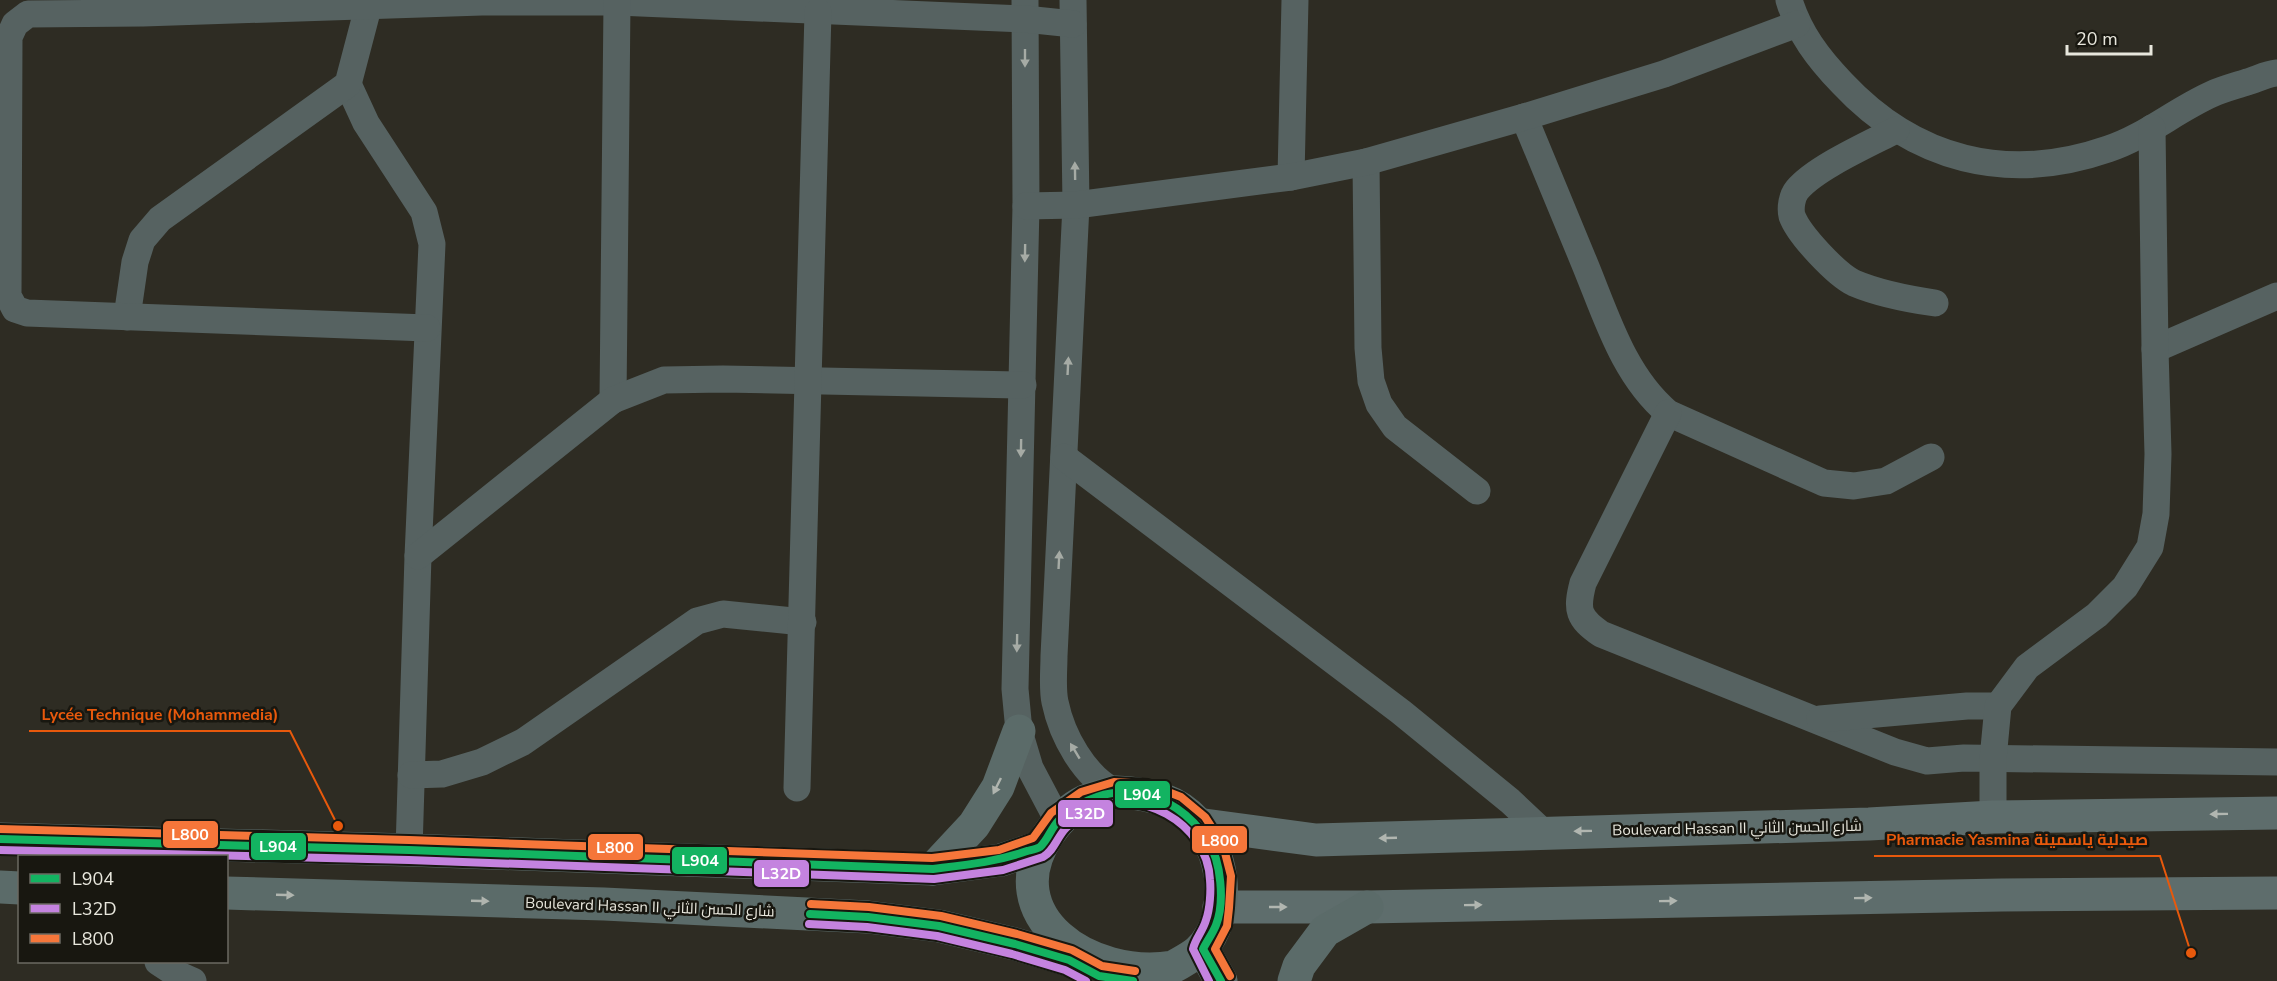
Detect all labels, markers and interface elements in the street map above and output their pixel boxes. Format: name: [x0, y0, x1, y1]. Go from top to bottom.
scale bar: [2067, 18, 2151, 56]
text: 20 m: [2076, 27, 2118, 51]
one-way arrow: [1020, 49, 1030, 68]
one-way arrow: [1070, 161, 1080, 180]
one-way arrow: [1020, 244, 1030, 263]
one-way arrow: [1064, 356, 1073, 375]
one-way arrow: [1017, 439, 1026, 458]
one-way arrow: [1054, 551, 1063, 570]
one-way arrow: [1012, 634, 1021, 653]
callout: Lycée Technique (Mohammedia): [29, 697, 290, 731]
text: Lycée Technique (Mohammedia): [42, 704, 279, 726]
one-way arrow: [1070, 743, 1081, 759]
one-way arrow: [993, 777, 1002, 794]
line badge: L904: [1114, 780, 1171, 809]
text: L904: [1123, 784, 1161, 806]
line badge: L32D: [1057, 799, 1114, 828]
text: L32D: [1065, 803, 1105, 825]
one-way arrow: [2209, 809, 2228, 819]
street label: Boulevard Hassan II شارع الحسن الثاني: [1612, 816, 1862, 842]
line badge: L800: [162, 820, 219, 849]
callout: Pharmacie Yasmina صيدلية ياسمينة: [1874, 822, 2160, 856]
text: L800: [171, 824, 209, 846]
line badge: L800: [1191, 825, 1248, 854]
one-way arrow: [1573, 827, 1592, 836]
text: Pharmacie Yasmina صيدلية ياسمينة: [1886, 829, 2148, 851]
text: L800: [1201, 830, 1239, 852]
line badge: L904: [250, 832, 307, 861]
line badge: L800: [587, 833, 644, 861]
one-way arrow: [1378, 833, 1397, 842]
text: L904: [259, 836, 297, 858]
text: L800: [596, 837, 634, 859]
line badge: L904: [671, 846, 728, 875]
text: L904: [681, 850, 719, 872]
legend: [18, 855, 228, 963]
line badge: L32D: [753, 859, 810, 888]
text: L32D: [761, 863, 801, 885]
text: L904: [72, 867, 114, 891]
one-way arrow: [275, 890, 294, 900]
street label: Boulevard Hassan II شارع الحسن الثاني: [525, 893, 775, 923]
one-way arrow: [1853, 893, 1872, 903]
one-way arrow: [470, 896, 489, 905]
one-way arrow: [1658, 896, 1677, 906]
text: L32D: [72, 897, 117, 921]
one-way arrow: [1463, 900, 1482, 909]
one-way arrow: [1268, 902, 1287, 912]
text: L800: [72, 927, 114, 951]

